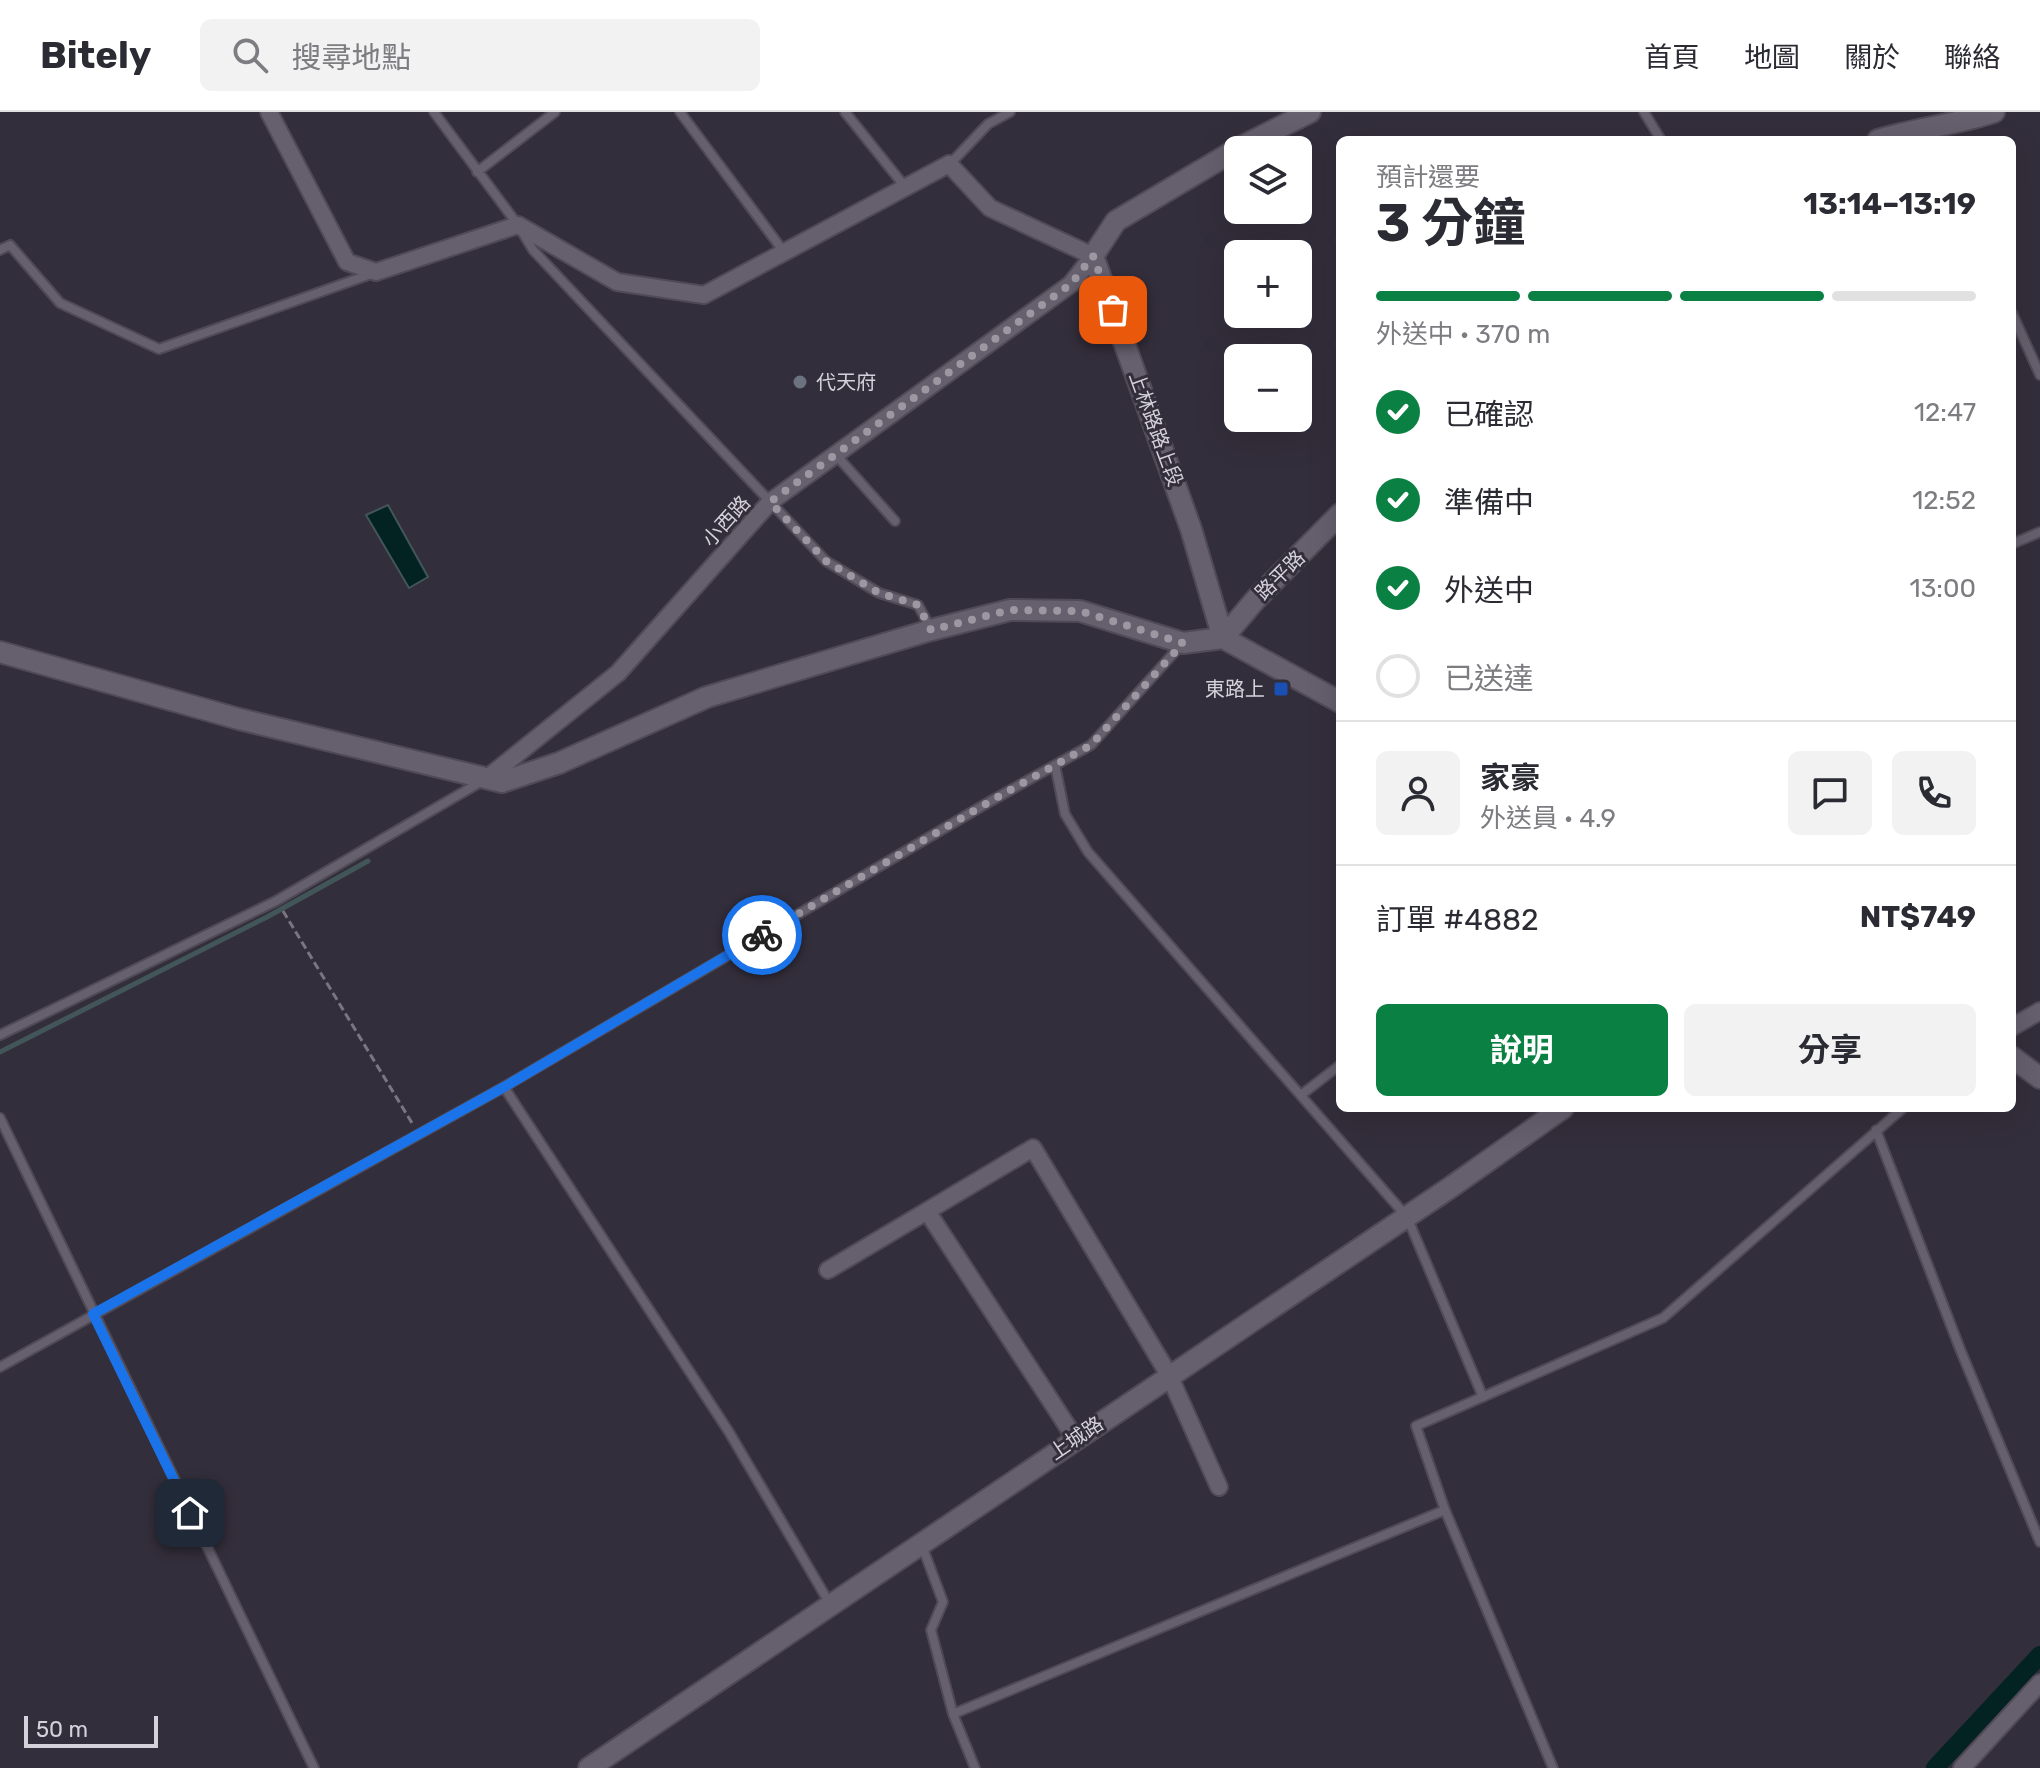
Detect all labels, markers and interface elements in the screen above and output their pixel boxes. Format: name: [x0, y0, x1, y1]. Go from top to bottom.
search box: [200, 19, 760, 91]
text: Bitely: [40, 32, 152, 78]
icon: search: [228, 33, 272, 77]
text: 搜尋地點: [292, 40, 412, 76]
text: 首頁: [1644, 41, 1700, 74]
text: 地圖: [1744, 41, 1800, 74]
text: 關於: [1844, 41, 1900, 74]
text: 聯絡: [1944, 41, 2000, 74]
map controls: [1224, 136, 1312, 432]
button: layers: [1224, 136, 1312, 224]
text: 預計還要: [1376, 162, 1480, 193]
text: 13:14–13:19: [1803, 186, 1976, 222]
text: 3 分鐘: [1376, 192, 1525, 254]
button: +: [1224, 240, 1312, 328]
pin: [1079, 276, 1147, 344]
icon: bag: [1091, 288, 1135, 332]
text: 外送中 · 370 m: [1376, 319, 1550, 350]
button: −: [1224, 344, 1312, 432]
street label: 上林路路上段: [1124, 369, 1188, 489]
place label: 代天府: [816, 370, 876, 394]
marker: 代天府: [791, 373, 809, 391]
icon: check: [1376, 390, 1420, 434]
text: 已確認: [1444, 397, 1534, 433]
text: 12:47: [1914, 397, 1976, 428]
icon: check: [1376, 478, 1420, 522]
text: 準備中: [1444, 485, 1534, 521]
text: 12:52: [1912, 485, 1976, 516]
street label: 小西路: [697, 491, 755, 551]
street label: 路平路: [1250, 545, 1310, 605]
icon: check: [1376, 566, 1420, 610]
text: 外送中: [1444, 573, 1534, 609]
text: 13:00: [1910, 573, 1976, 604]
text: 已送達: [1444, 661, 1534, 697]
place label: 東路上: [1205, 677, 1265, 701]
marker: 東路上: [1272, 680, 1290, 698]
button: person: [1376, 751, 1460, 835]
button: chat: [1788, 751, 1872, 835]
button: phone: [1892, 751, 1976, 835]
text: 家豪: [1480, 760, 1540, 796]
text: 外送員 · 4.9: [1480, 803, 1616, 834]
courier: [722, 895, 802, 975]
text: NT$749: [1860, 899, 1976, 935]
text: 訂單 #4882: [1376, 902, 1539, 938]
icon: bike: [740, 913, 784, 957]
button: 說明: [1376, 1004, 1668, 1096]
button: 分享: [1684, 1004, 1976, 1096]
street label: 上城路: [1044, 1411, 1108, 1465]
pin: [156, 1479, 224, 1547]
icon: home: [168, 1491, 212, 1535]
scale bar: [24, 1712, 158, 1748]
text: 50 m: [36, 1716, 88, 1743]

